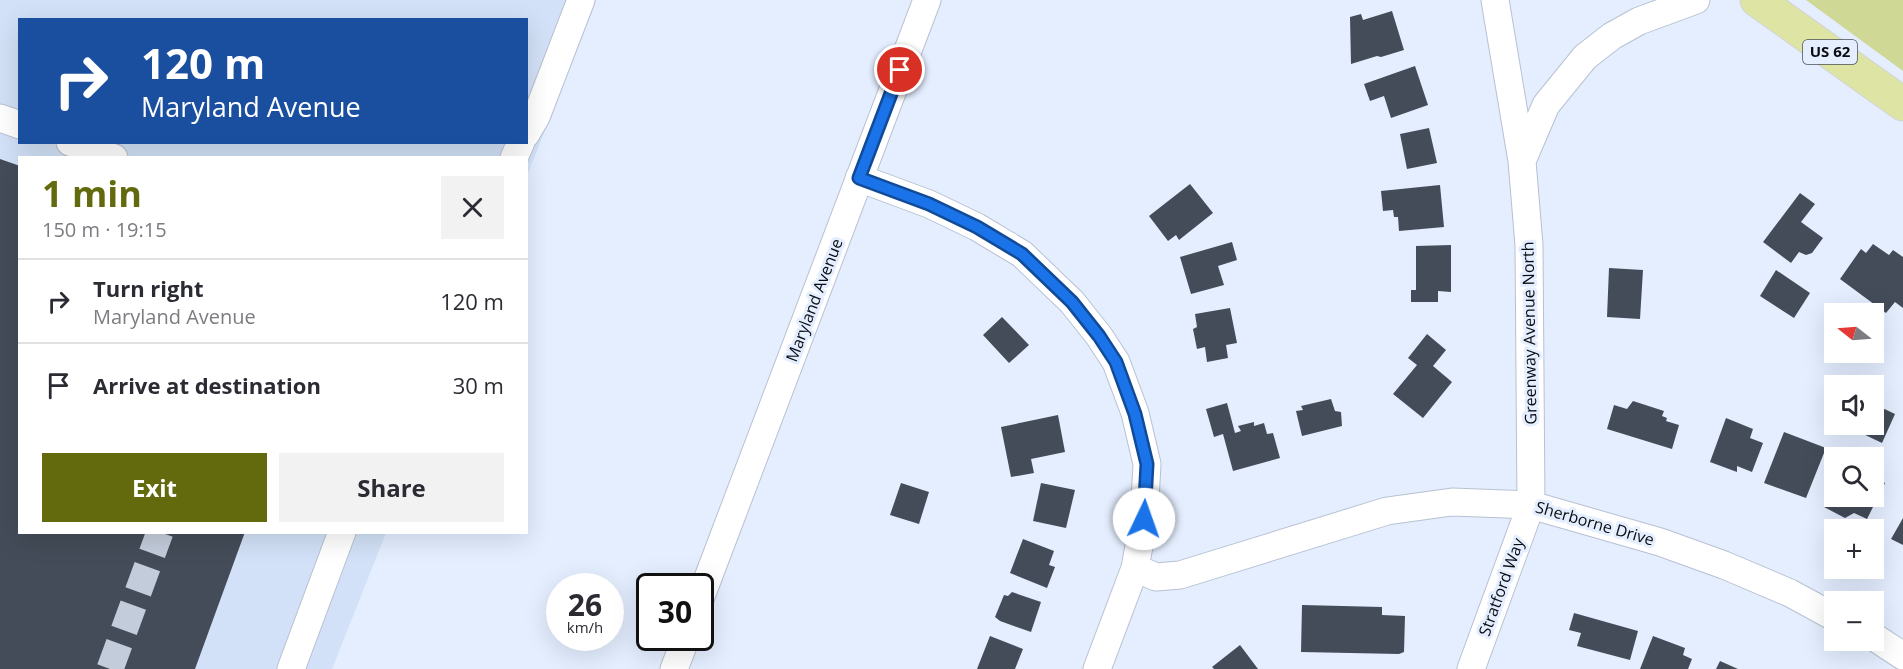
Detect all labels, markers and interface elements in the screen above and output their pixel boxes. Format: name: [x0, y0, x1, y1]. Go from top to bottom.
text: 120 m: [141, 34, 265, 91]
road number: US 62: [1803, 40, 1857, 64]
icon: right: [42, 42, 120, 120]
pin: [874, 44, 925, 95]
icon: arrive: [883, 53, 916, 86]
text: Maryland Avenue: [141, 88, 361, 125]
text: 1 min: [42, 169, 142, 218]
button: close: [441, 176, 504, 239]
text: 150 m · 19:15: [42, 216, 167, 243]
street label: Maryland Avenue: [780, 235, 848, 365]
street label: Greenway Avenue North: [1516, 241, 1542, 425]
text: Turn right: [93, 273, 204, 303]
icon: right: [42, 285, 75, 318]
text: 120 m: [440, 286, 504, 316]
text: Maryland Avenue: [93, 303, 256, 330]
north arrow: [1824, 303, 1884, 363]
map controls: [1824, 303, 1884, 651]
icon: arrive: [42, 369, 75, 402]
text: Arrive at destination: [93, 370, 321, 400]
text: 30 m: [453, 370, 504, 400]
button: sound: [1824, 375, 1884, 435]
button: search: [1824, 447, 1884, 507]
button: Exit: [42, 453, 267, 522]
button: Share: [279, 453, 504, 522]
position arrow: [1112, 487, 1176, 551]
street label: Sherborne Drive: [1533, 496, 1657, 550]
button: +: [1824, 519, 1884, 579]
street label: Stratford Way: [1473, 534, 1529, 639]
speed limit sign: 30: [636, 573, 714, 651]
text: 26: [568, 584, 602, 625]
button: −: [1824, 591, 1884, 651]
text: km/h: [567, 617, 603, 637]

